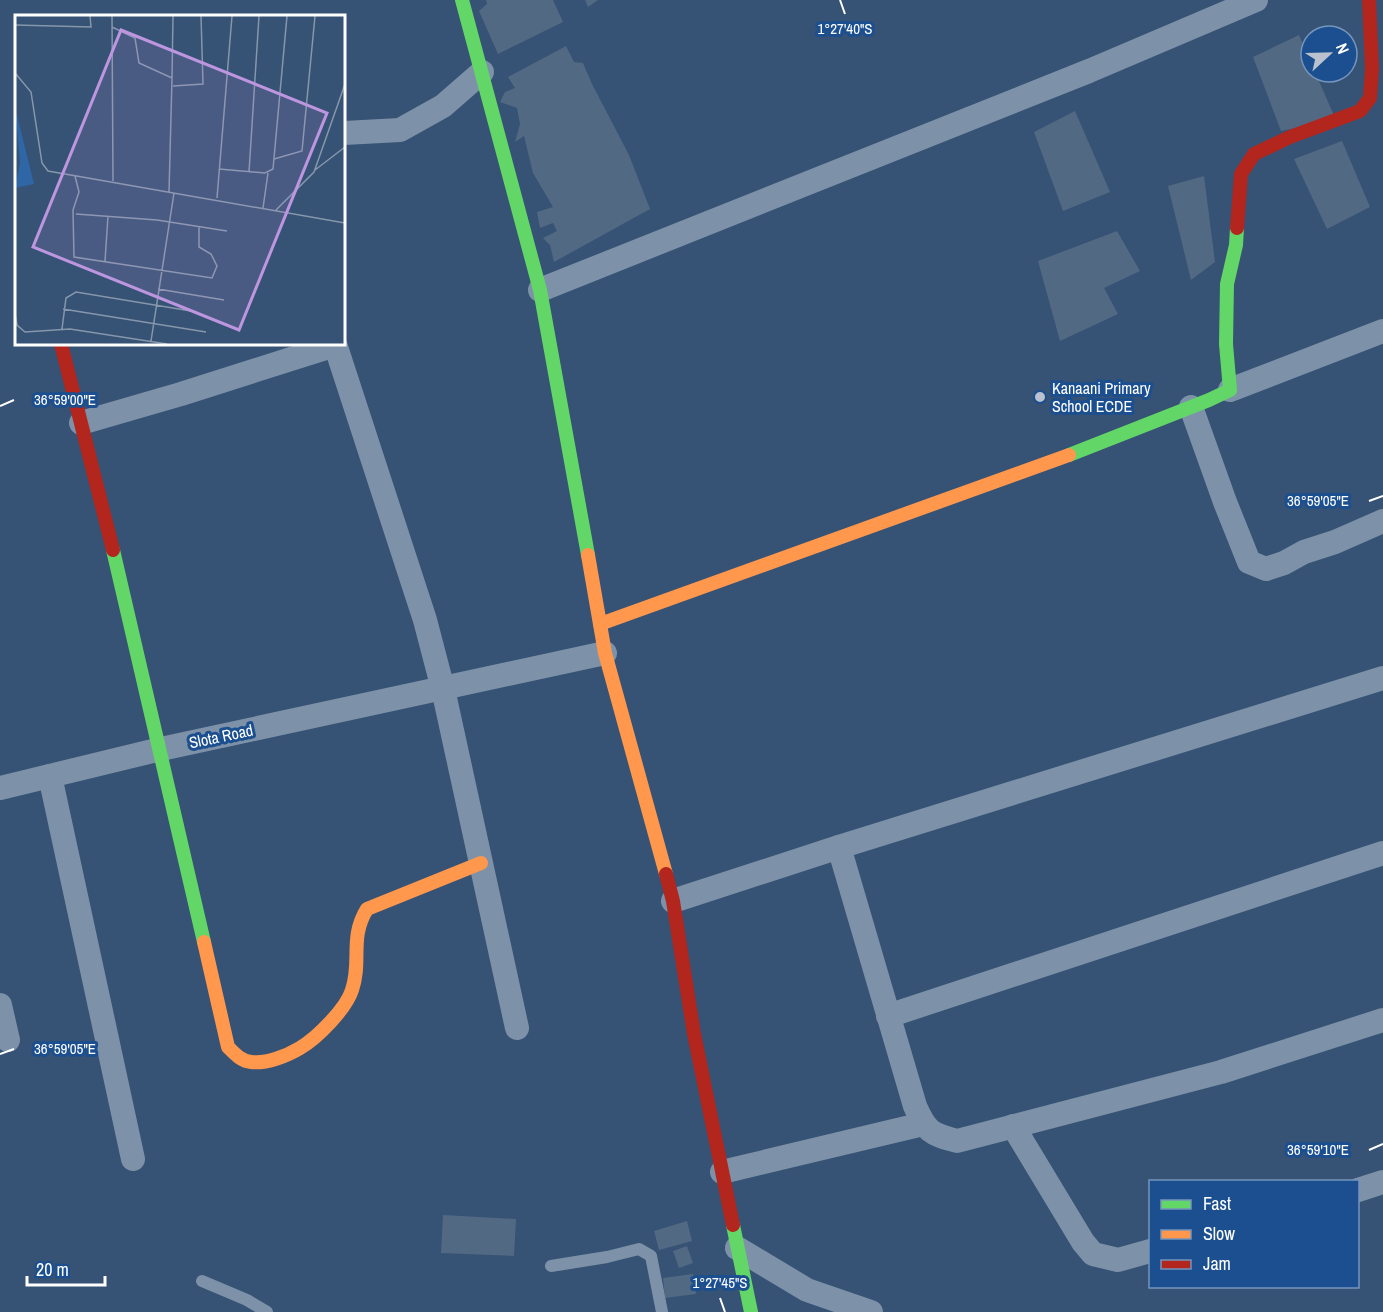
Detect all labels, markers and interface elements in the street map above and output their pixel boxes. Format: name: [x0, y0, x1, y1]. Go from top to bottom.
inset map: [15, 15, 345, 345]
text: 1°27'40"S: [817, 18, 873, 39]
north arrow: [1299, 24, 1359, 84]
text: N: [1331, 40, 1355, 57]
place label: Kanaani Primary School ECDE: [1052, 377, 1151, 417]
text: 36°59'00"E: [34, 389, 96, 410]
marker: Kanaani Primary School ECDE: [1033, 390, 1047, 404]
text: 36°59'05"E: [1287, 490, 1349, 511]
street label: Slota Road: [187, 718, 255, 754]
text: 36°59'05"E: [34, 1038, 96, 1059]
text: 36°59'10"E: [1287, 1139, 1349, 1160]
legend: [1149, 1180, 1359, 1288]
text: Fast: [1203, 1191, 1231, 1216]
text: Slow: [1203, 1221, 1235, 1246]
scale bar: [27, 1249, 105, 1287]
text: Jam: [1203, 1251, 1231, 1276]
text: 20 m: [36, 1257, 69, 1282]
text: 1°27'45"S: [692, 1272, 748, 1293]

